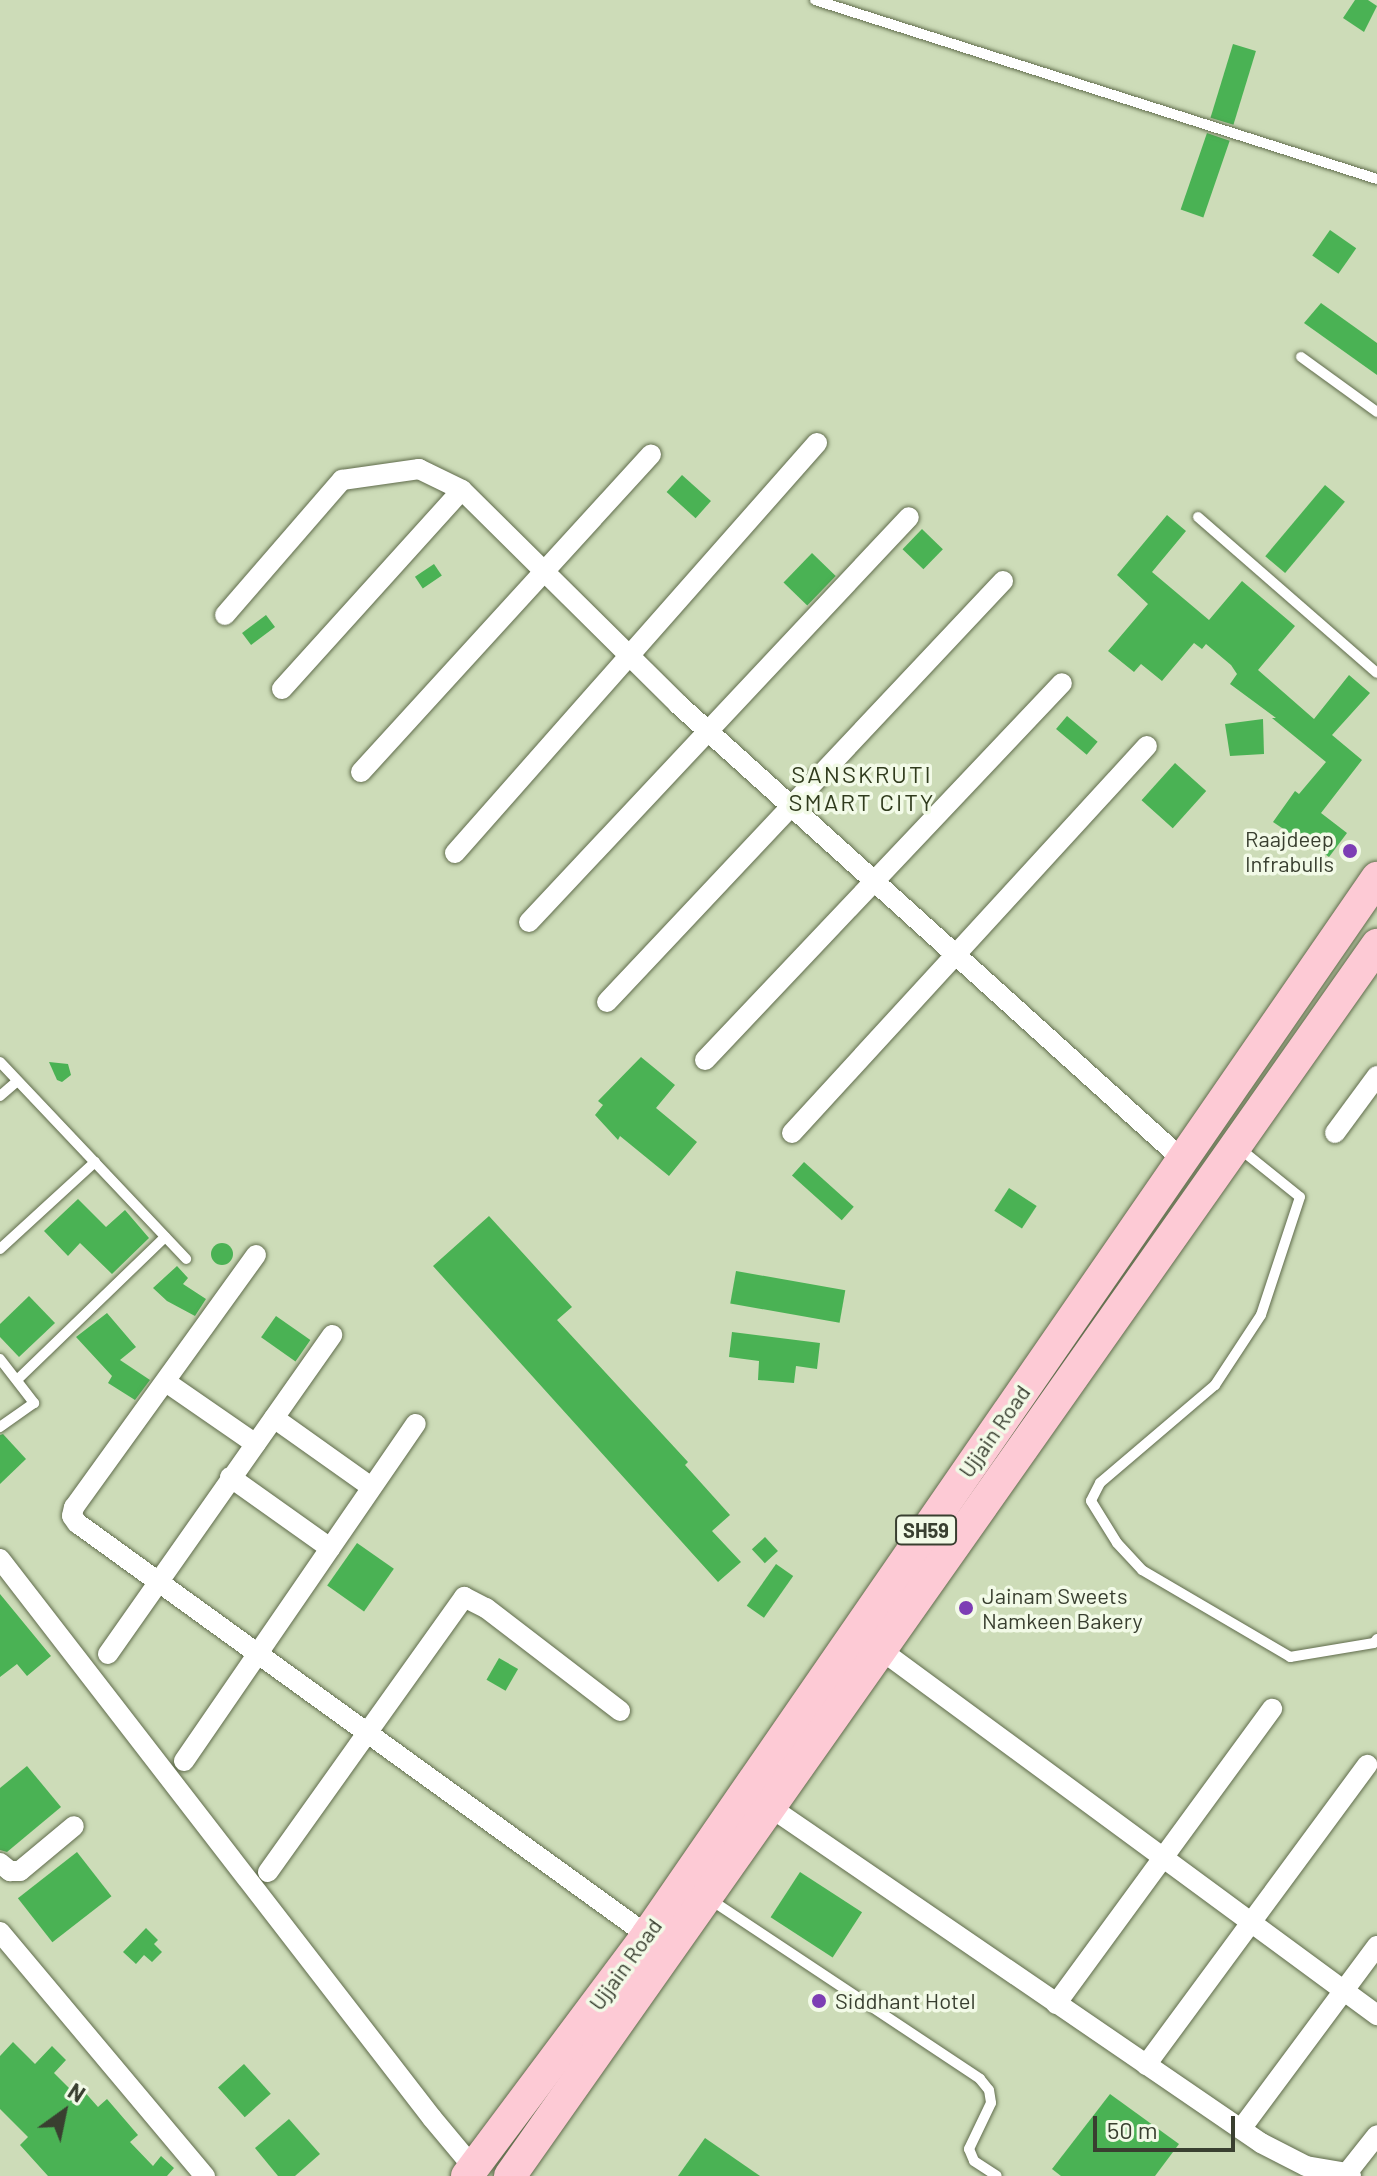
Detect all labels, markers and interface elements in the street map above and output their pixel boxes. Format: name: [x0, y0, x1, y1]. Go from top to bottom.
district label: SANSKRUTI SMART CITY: [789, 760, 935, 816]
place label: Raajdeep Infrabulls: [1245, 825, 1334, 876]
marker: Raajdeep Infrabulls: [1341, 842, 1359, 860]
street label: Ujjain Road: [953, 1380, 1035, 1482]
road number: SH59: [894, 1514, 958, 1546]
place label: Jainam Sweets Namkeen Bakery: [982, 1582, 1143, 1634]
marker: Jainam Sweets Namkeen Bakery: [957, 1599, 975, 1617]
street label: Ujjain Road: [583, 1913, 667, 2015]
place label: Siddhant Hotel: [835, 1988, 976, 2014]
marker: Siddhant Hotel: [810, 1992, 828, 2010]
north arrow: [24, 2072, 104, 2152]
text: N: [64, 2077, 90, 2107]
scale bar: [1097, 2100, 1239, 2150]
text: 50 m: [1107, 2115, 1158, 2144]

